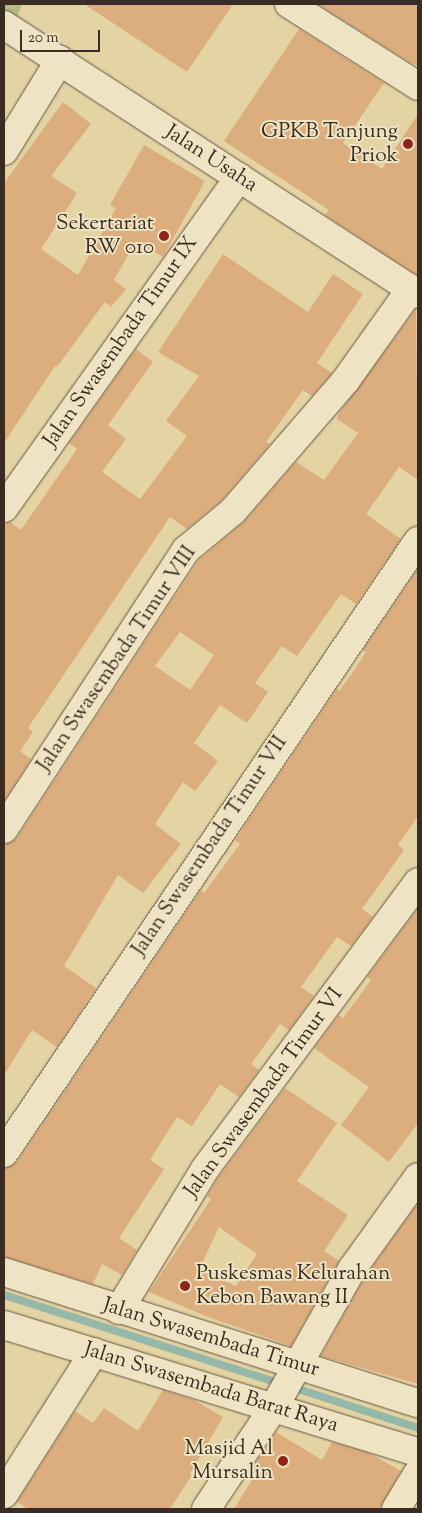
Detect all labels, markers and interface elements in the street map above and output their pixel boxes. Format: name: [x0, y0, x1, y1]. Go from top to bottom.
scale bar: [22, 20, 102, 52]
text: 20 m: [28, 28, 59, 49]
place label: GPKB Tanjung Priok: [261, 119, 398, 169]
street label: Jalan Usaha: [160, 120, 262, 198]
marker: GPKB Tanjung Priok: [402, 138, 414, 150]
place label: Sekertariat RW 010: [56, 211, 154, 261]
marker: Sekertariat RW 010: [158, 230, 170, 242]
street label: Jalan Swasembada Timur IX: [38, 231, 204, 453]
street label: Jalan Swasembada Timur VIII: [32, 541, 202, 777]
street label: Jalan Swasembada Timur VII: [127, 731, 293, 961]
street label: Jalan Swasembada Timur VI: [179, 983, 349, 1203]
place label: Puskesmas Kelurahan Kebon Bawang II: [196, 1261, 390, 1311]
marker: Puskesmas Kelurahan Kebon Bawang II: [178, 1279, 192, 1293]
street label: Jalan Swasembada Timur: [100, 1293, 322, 1383]
street label: Jalan Swasembada Barat Raya: [81, 1337, 341, 1439]
place label: Masjid Al Mursalin: [185, 1436, 273, 1486]
marker: Masjid Al Mursalin: [277, 1455, 289, 1467]

